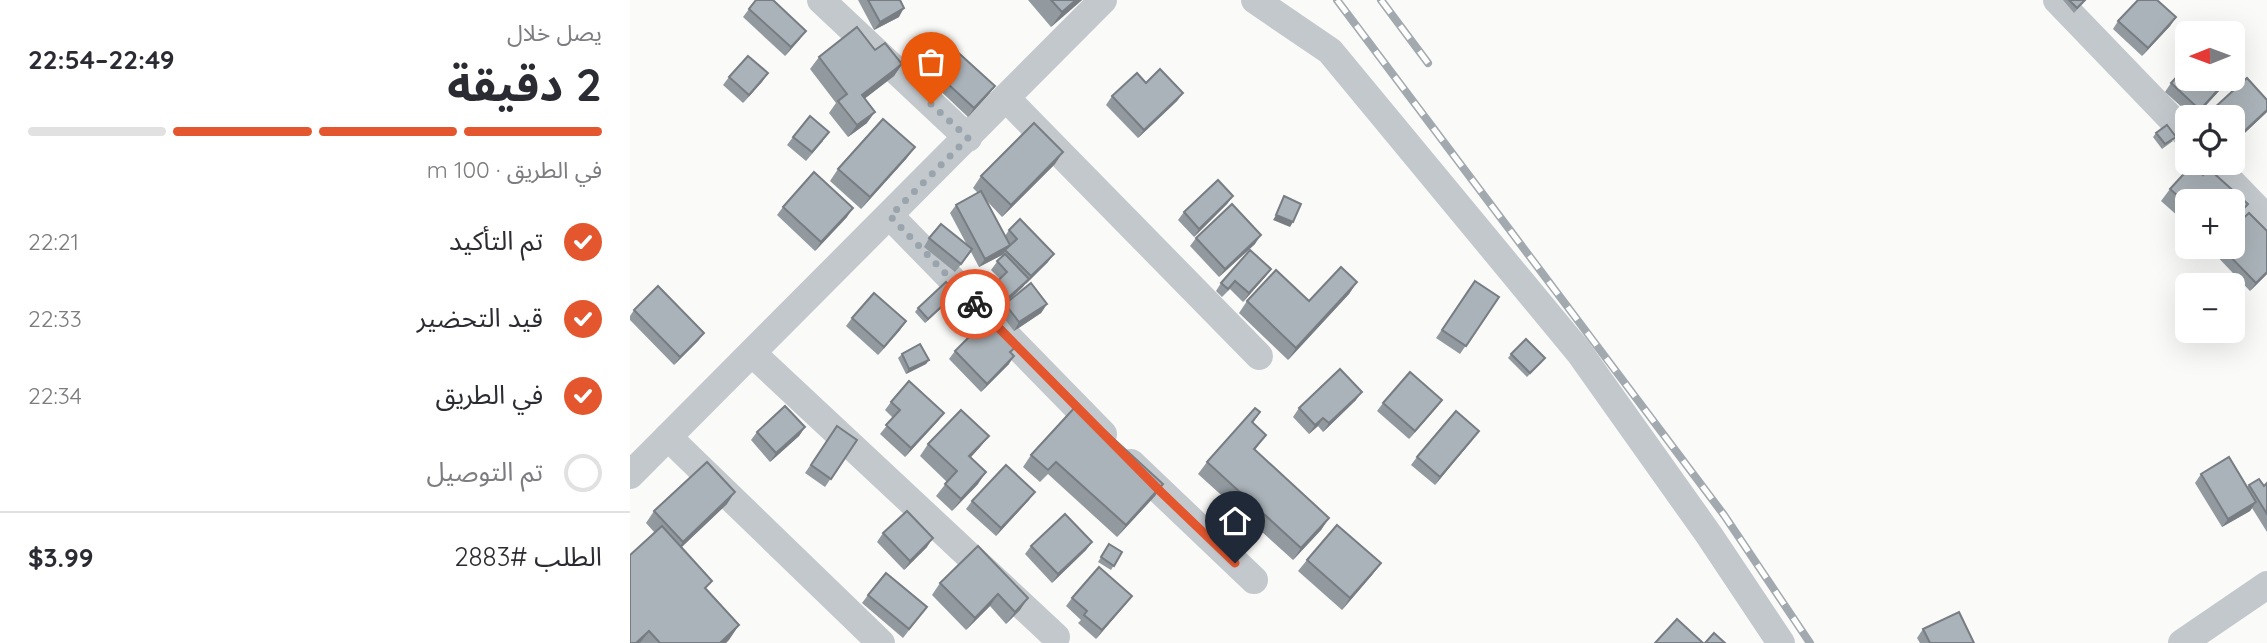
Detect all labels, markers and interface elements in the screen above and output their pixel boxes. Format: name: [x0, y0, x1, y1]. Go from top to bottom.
text: يصل خلال: [507, 18, 602, 47]
north arrow: [2175, 21, 2245, 91]
map controls: [2175, 21, 2245, 343]
pin: [901, 32, 961, 104]
text: 22:49–22:54: [28, 43, 175, 76]
icon: bag: [912, 43, 950, 81]
text: 2 دقيقة: [447, 55, 602, 113]
button: locate: [2175, 105, 2245, 175]
text: في الطريق · 100 m: [427, 155, 602, 184]
button: +: [2175, 189, 2245, 259]
icon: check: [564, 223, 602, 261]
text: تم التأكيد: [449, 224, 543, 257]
text: 22:21: [28, 227, 79, 256]
courier: [940, 269, 1010, 339]
button: −: [2175, 273, 2245, 343]
icon: bike: [956, 285, 994, 323]
icon: check: [564, 300, 602, 338]
text: قيد التحضير: [417, 301, 543, 334]
text: 22:33: [28, 304, 82, 333]
icon: check: [564, 377, 602, 415]
text: في الطريق: [435, 378, 543, 411]
text: 22:34: [28, 381, 82, 410]
text: تم التوصيل: [426, 455, 543, 488]
pin: [1205, 491, 1265, 563]
icon: home: [1216, 502, 1254, 540]
text: الطلب #2883: [454, 540, 602, 573]
text: $3.99: [28, 541, 94, 574]

